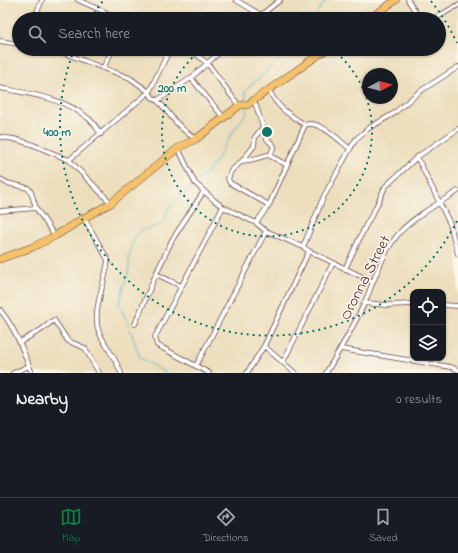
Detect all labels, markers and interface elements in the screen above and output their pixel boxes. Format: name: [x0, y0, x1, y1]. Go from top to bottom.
search box: [12, 12, 446, 56]
icon: search: [26, 23, 48, 45]
text: Search here: [58, 23, 130, 45]
north arrow: [362, 68, 398, 104]
text: 200 m: [157, 80, 187, 98]
text: 400 m: [42, 124, 71, 142]
centre of rings: [260, 125, 274, 139]
street label: Oronna Street: [334, 231, 398, 325]
map controls: [410, 289, 446, 361]
button: locate: [410, 289, 446, 325]
button: layers: [410, 325, 446, 361]
text: Nearby: [16, 387, 68, 412]
text: 0 results: [396, 390, 442, 409]
tab: Map: [60, 506, 82, 546]
tab: Directions: [203, 506, 249, 546]
tab: Saved: [369, 506, 398, 546]

